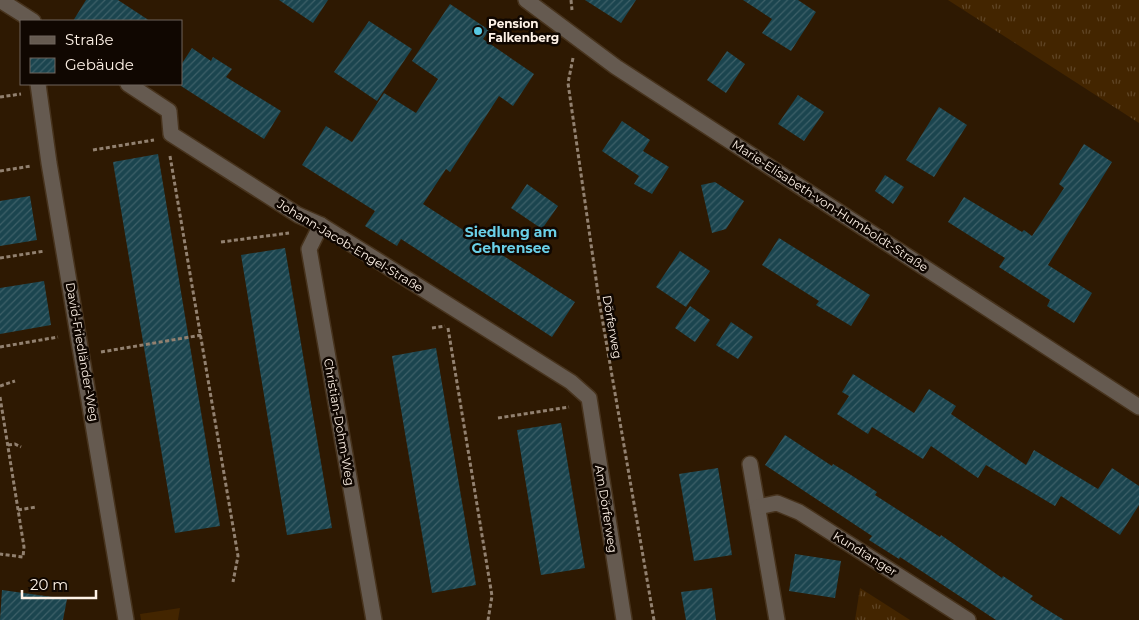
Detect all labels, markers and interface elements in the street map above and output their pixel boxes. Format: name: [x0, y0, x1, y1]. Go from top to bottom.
place label: Pension Falkenberg: [488, 16, 559, 45]
legend: [20, 20, 182, 85]
marker: Pension Falkenberg: [472, 25, 484, 37]
text: Straße: [65, 30, 114, 49]
text: Gebäude: [65, 55, 134, 74]
street label: Marie-Elisabeth-von-Humboldt-Straße: [729, 136, 931, 275]
street label: Johann-Jacob-Engel-Straße: [274, 195, 426, 295]
district label: Siedlung am Gehrensee: [465, 223, 557, 257]
street label: David-Friedländer-Weg: [63, 281, 102, 423]
street label: Dörferweg: [600, 294, 625, 360]
street label: Christian-Dohm-Weg: [321, 357, 358, 487]
street label: Am Dörferweg: [592, 464, 621, 554]
street label: Kundtanger: [830, 528, 900, 579]
scale bar: [22, 568, 96, 600]
text: 20 m: [30, 575, 68, 594]

